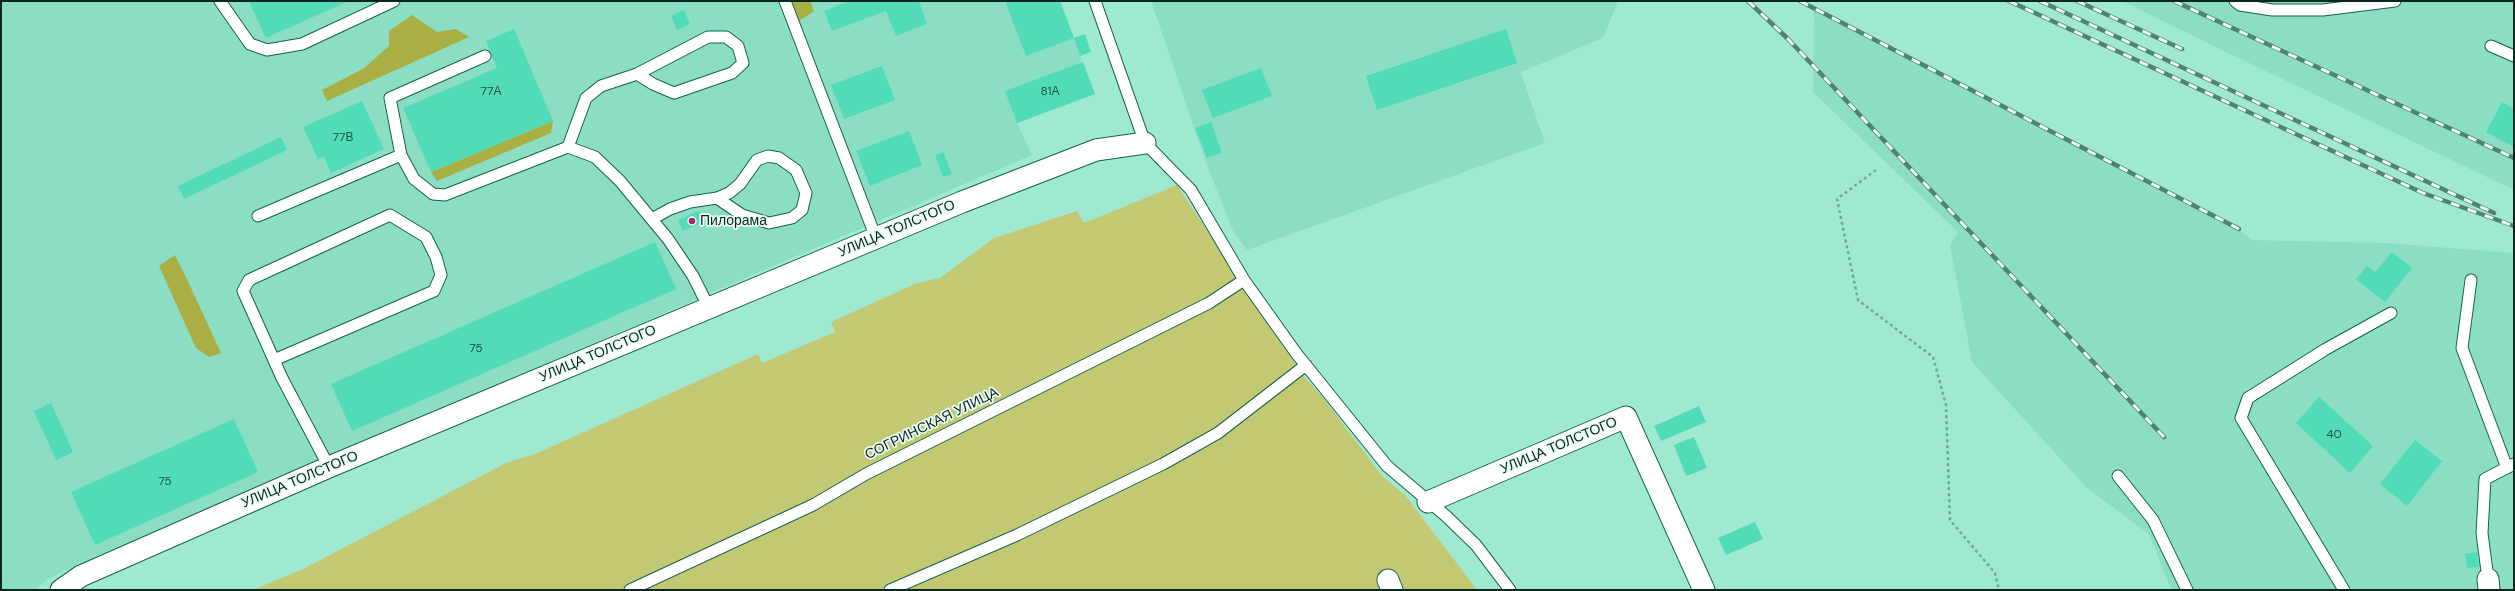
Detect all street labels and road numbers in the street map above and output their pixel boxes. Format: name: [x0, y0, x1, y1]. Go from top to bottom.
street label: УЛИЦА ТОЛСТОГО: [836, 197, 958, 261]
street label: УЛИЦА ТОЛСТОГО: [537, 322, 659, 386]
street label: СОГРИНСКАЯ УЛИЦА: [862, 384, 1002, 464]
street label: УЛИЦА ТОЛСТОГО: [1498, 414, 1620, 478]
street label: УЛИЦА ТОЛСТОГО: [239, 448, 361, 512]

